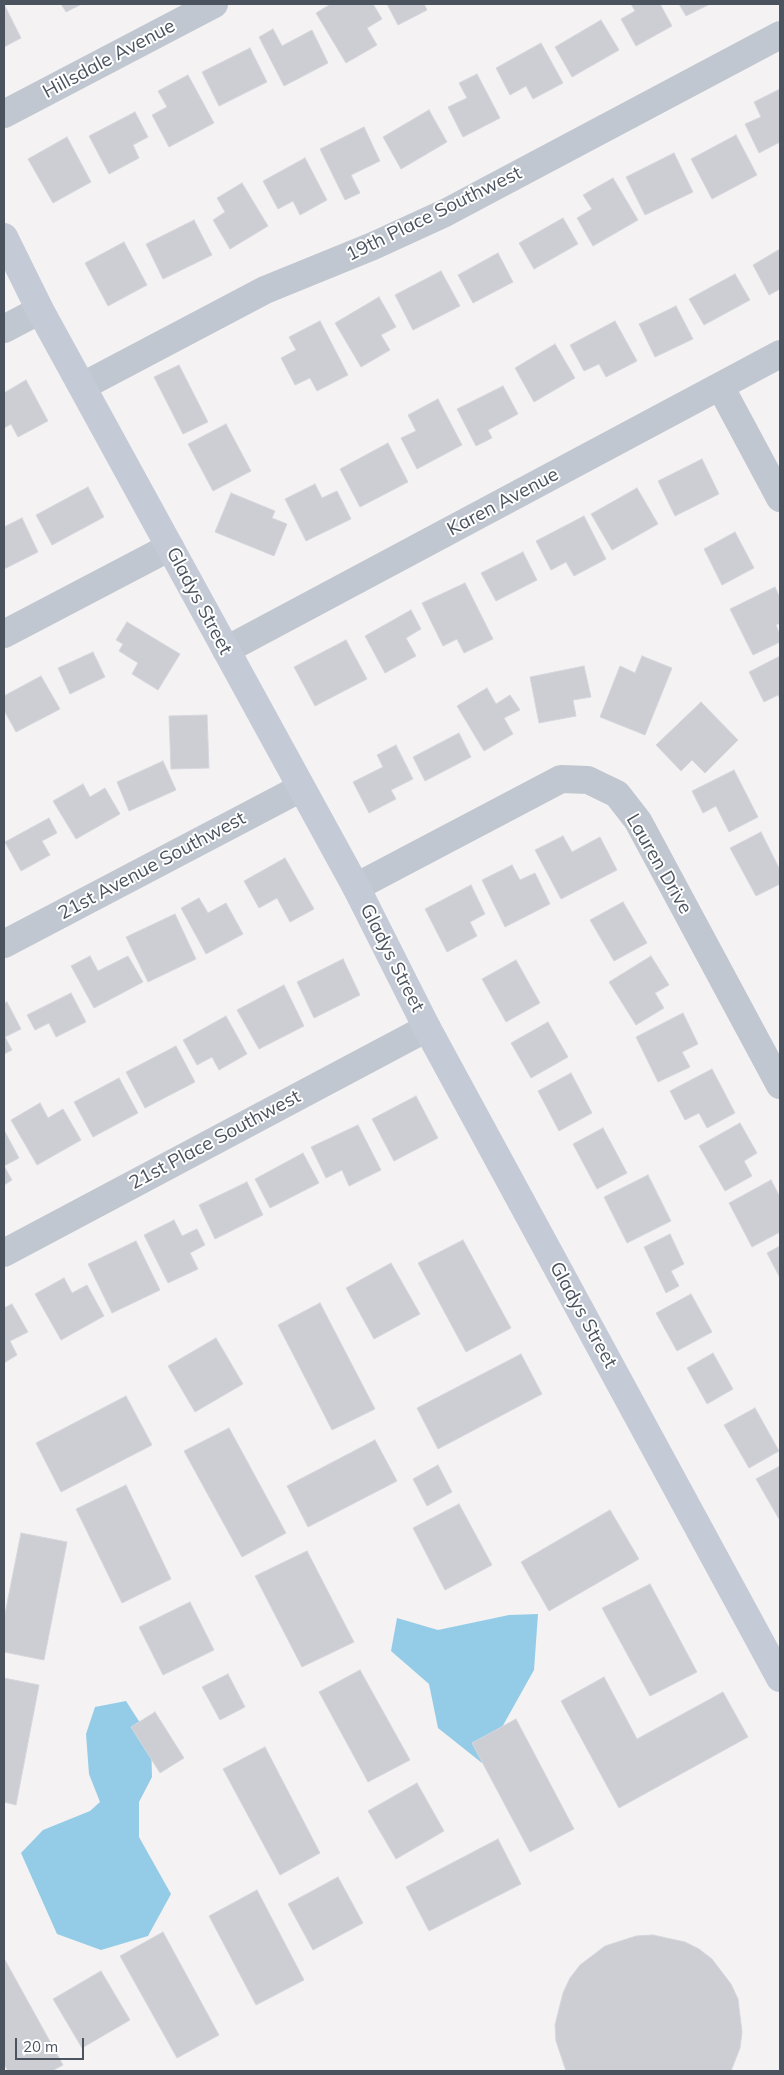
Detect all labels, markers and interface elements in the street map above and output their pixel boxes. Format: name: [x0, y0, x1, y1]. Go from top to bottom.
street label: Hillsdale Avenue: [39, 15, 179, 103]
street label: 19th Place Southwest: [343, 162, 525, 266]
street label: Karen Avenue: [443, 463, 563, 541]
street label: Gladys Street: [161, 544, 237, 658]
street label: 21st Avenue Southwest: [54, 807, 250, 925]
street label: Lauren Drive: [621, 810, 697, 918]
street label: Gladys Street: [355, 900, 429, 1016]
street label: 21st Place Southwest: [126, 1085, 304, 1195]
street label: Gladys Street: [544, 1258, 622, 1372]
scale bar: [18, 2028, 86, 2060]
text: 20 m: [23, 2037, 58, 2056]

